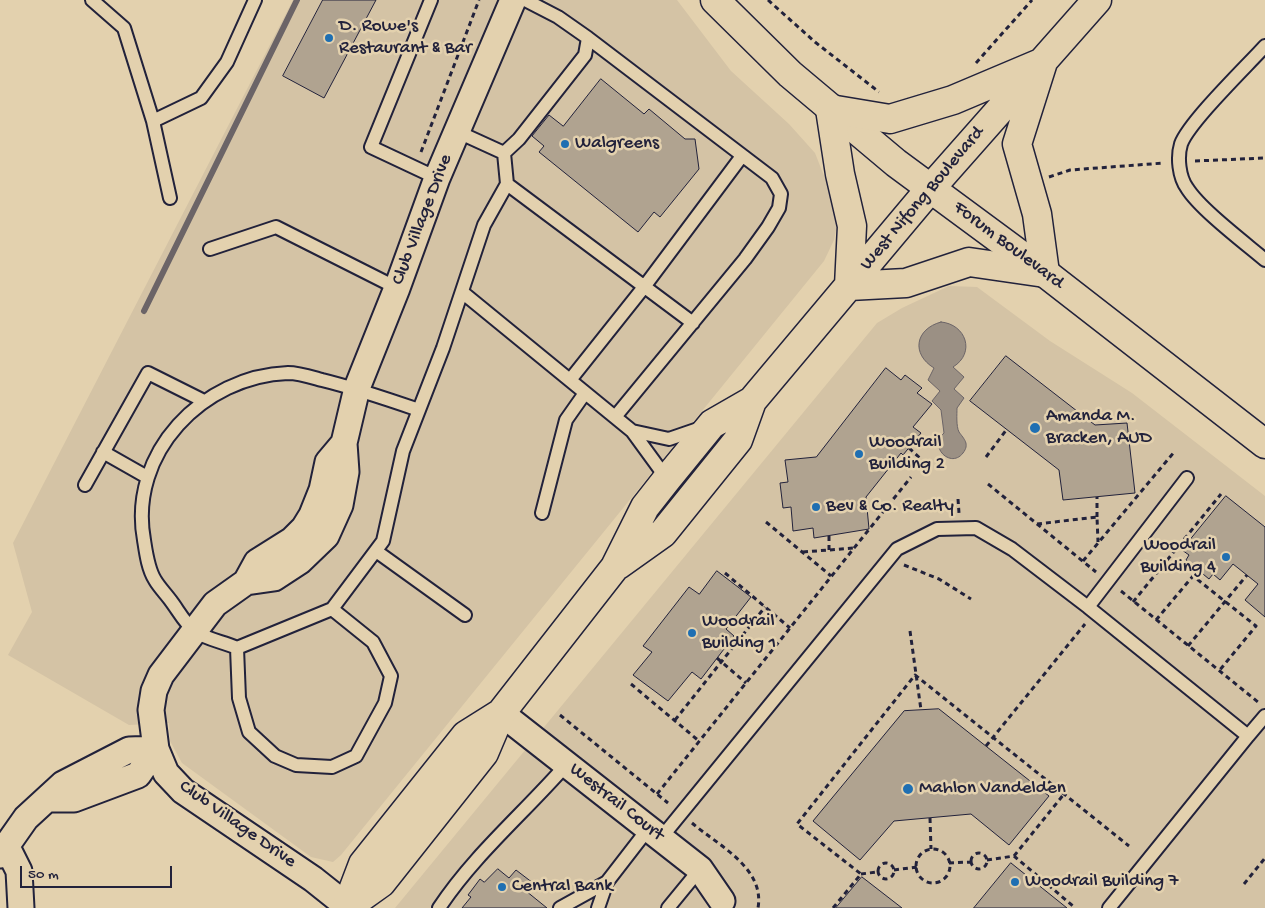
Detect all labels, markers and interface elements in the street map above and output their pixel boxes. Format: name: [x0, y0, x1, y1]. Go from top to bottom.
place label: D. Rowe's Restaurant & Bar: [339, 16, 472, 60]
marker: D. Rowe's Restaurant & Bar: [323, 32, 335, 44]
street label: West Nifong Boulevard: [856, 122, 990, 276]
place label: Walgreens: [575, 133, 659, 155]
marker: Walgreens: [559, 138, 571, 150]
street label: Club Village Drive: [388, 151, 458, 289]
street label: Forum Boulevard: [948, 197, 1068, 295]
place label: Amanda M. Bracken, AUD: [1046, 406, 1152, 450]
marker: Amanda M. Bracken, AUD: [1028, 421, 1042, 435]
place label: Woodrail Building 2: [869, 432, 945, 476]
marker: Woodrail Building 2: [853, 448, 865, 460]
place label: Bev & Co. Realty: [826, 496, 954, 518]
marker: Bev & Co. Realty: [810, 501, 822, 513]
place label: Woodrail Building 4: [1140, 535, 1216, 579]
marker: Woodrail Building 4: [1220, 551, 1232, 563]
place label: Woodrail Building 1: [702, 611, 776, 655]
marker: Woodrail Building 1: [686, 627, 698, 639]
street label: Westrail Court: [564, 759, 668, 847]
street label: Club Village Drive: [174, 776, 300, 874]
place label: Mahlon Vandelden: [919, 778, 1066, 800]
marker: Mahlon Vandelden: [901, 782, 915, 796]
scale bar: [22, 856, 175, 888]
text: 50 m: [28, 866, 59, 884]
place label: Woodrail Building 7: [1025, 871, 1178, 893]
place label: Central Bank: [512, 876, 613, 898]
marker: Woodrail Building 7: [1009, 876, 1021, 888]
marker: Central Bank: [496, 881, 508, 893]

